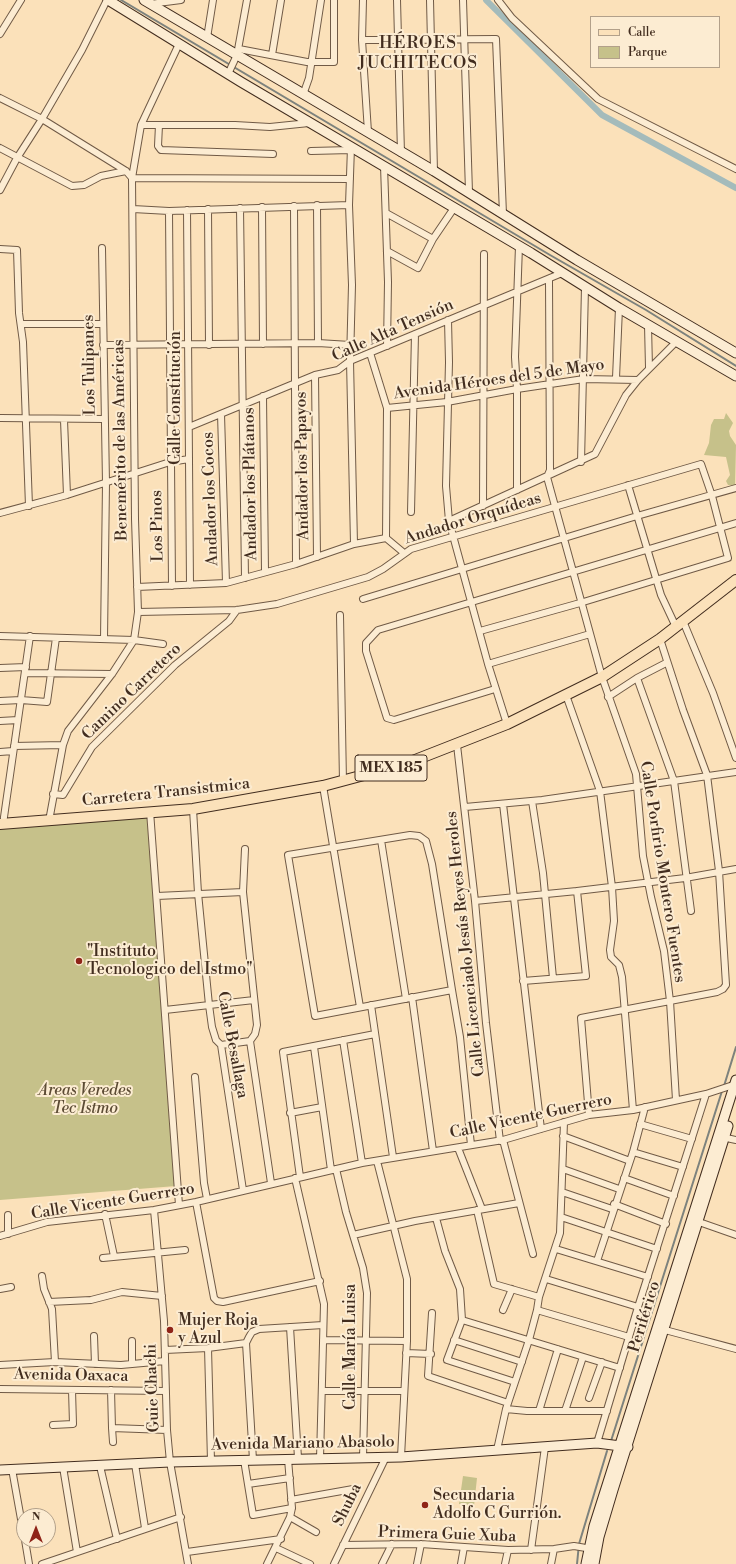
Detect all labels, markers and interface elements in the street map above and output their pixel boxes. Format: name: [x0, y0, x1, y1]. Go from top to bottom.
legend: [590, 16, 720, 68]
text: Calle: [628, 25, 655, 40]
district label: HÉROES JUCHITECOS: [358, 34, 478, 74]
text: Parque: [628, 45, 667, 60]
street label: Calle Alta Tensión: [329, 296, 457, 366]
street label: Los Tulipanes: [80, 314, 100, 416]
street label: Calle Constitución: [166, 331, 186, 465]
street label: Benemérito de las Américas: [110, 339, 132, 541]
street label: Avenida Héroes del 5 de Mayo: [392, 356, 606, 404]
street label: Andador los Papayos: [292, 391, 314, 541]
street label: Andador los Plátanos: [240, 407, 262, 561]
street label: Andador los Cocos: [199, 432, 223, 566]
street label: Andador Orquídeas: [402, 489, 544, 549]
street label: Los Pinos: [148, 490, 168, 562]
street label: Camino Carretero: [78, 640, 186, 744]
road number: MEX 185: [355, 755, 427, 781]
street label: Calle Porfirio Montero Fuentes: [635, 760, 689, 984]
street label: Carretera Transistmica: [81, 775, 251, 811]
street label: Calle Licenciado Jesús Reyes Heroles: [442, 810, 490, 1078]
place label: "Instituto Tecnologico del Istmo": [87, 942, 253, 980]
marker: "Instituto Tecnologico del Istmo": [74, 956, 84, 966]
street label: Calle Besallaga: [212, 990, 252, 1100]
park label: Areas Veredes Tec Istmo: [39, 1081, 131, 1119]
street label: Calle Vicente Guerrero: [448, 1090, 614, 1144]
street label: Calle Vicente Guerrero: [30, 1180, 196, 1224]
street label: Periférico: [625, 1279, 665, 1355]
street label: Calle María Luisa: [341, 1284, 361, 1410]
place label: Mujer Roja y Azul: [178, 1311, 258, 1349]
marker: Mujer Roja y Azul: [165, 1325, 175, 1335]
street label: Guie Chachi: [142, 1343, 164, 1433]
street label: Avenida Oaxaca: [14, 1365, 128, 1387]
street label: Avenida Mariano Abasolo: [211, 1433, 395, 1455]
street label: Shuba: [329, 1481, 367, 1529]
place label: Secundaria Adolfo C Gurrión.: [433, 1486, 561, 1524]
marker: Secundaria Adolfo C Gurrión.: [420, 1500, 430, 1510]
north arrow: [16, 1508, 56, 1548]
text: N: [32, 1510, 40, 1524]
street label: Primera Guie Xuba: [377, 1523, 517, 1547]

